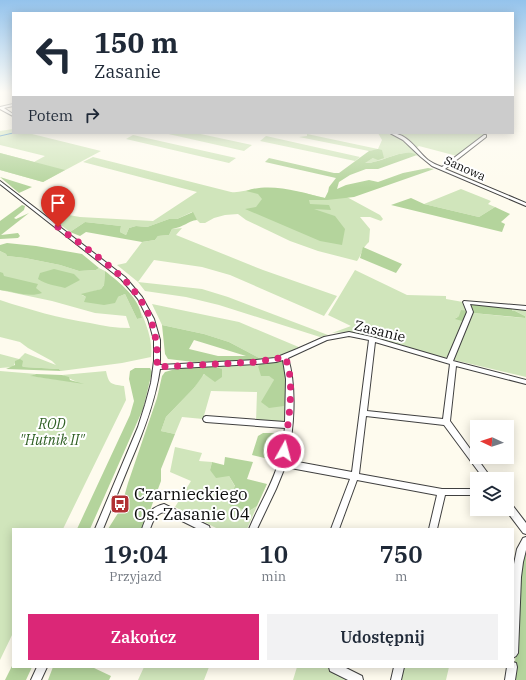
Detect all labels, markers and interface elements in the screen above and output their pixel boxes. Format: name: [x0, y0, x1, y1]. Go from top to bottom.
text: 150 m: [94, 24, 178, 61]
icon: left: [28, 28, 80, 80]
text: Zasanie: [94, 60, 161, 83]
icon: right: [81, 104, 103, 126]
text: Potem: [28, 106, 73, 125]
street label: Sanowa: [442, 152, 488, 184]
pin: [41, 186, 75, 227]
icon: arrive: [47, 192, 69, 214]
street label: Zasanie: [353, 316, 407, 346]
park label: ROD "Hutnik II": [19, 415, 86, 449]
north arrow: [470, 420, 514, 464]
map controls: [470, 420, 514, 516]
position arrow: [263, 430, 305, 472]
button: layers: [470, 472, 514, 516]
place label: Czarnieckiego Os. Zasanie 04: [134, 483, 250, 525]
bus stop icon: Czarnieckiego Os. Zasanie 04: [109, 493, 131, 515]
text: 19:04: [103, 538, 168, 570]
text: 10: [259, 538, 288, 570]
text: 750: [379, 538, 423, 570]
text: Przyjazd: [109, 568, 162, 585]
text: min: [261, 568, 286, 585]
text: m: [395, 568, 407, 585]
button: Zakończ: [28, 614, 259, 660]
button: Udostępnij: [267, 614, 498, 660]

